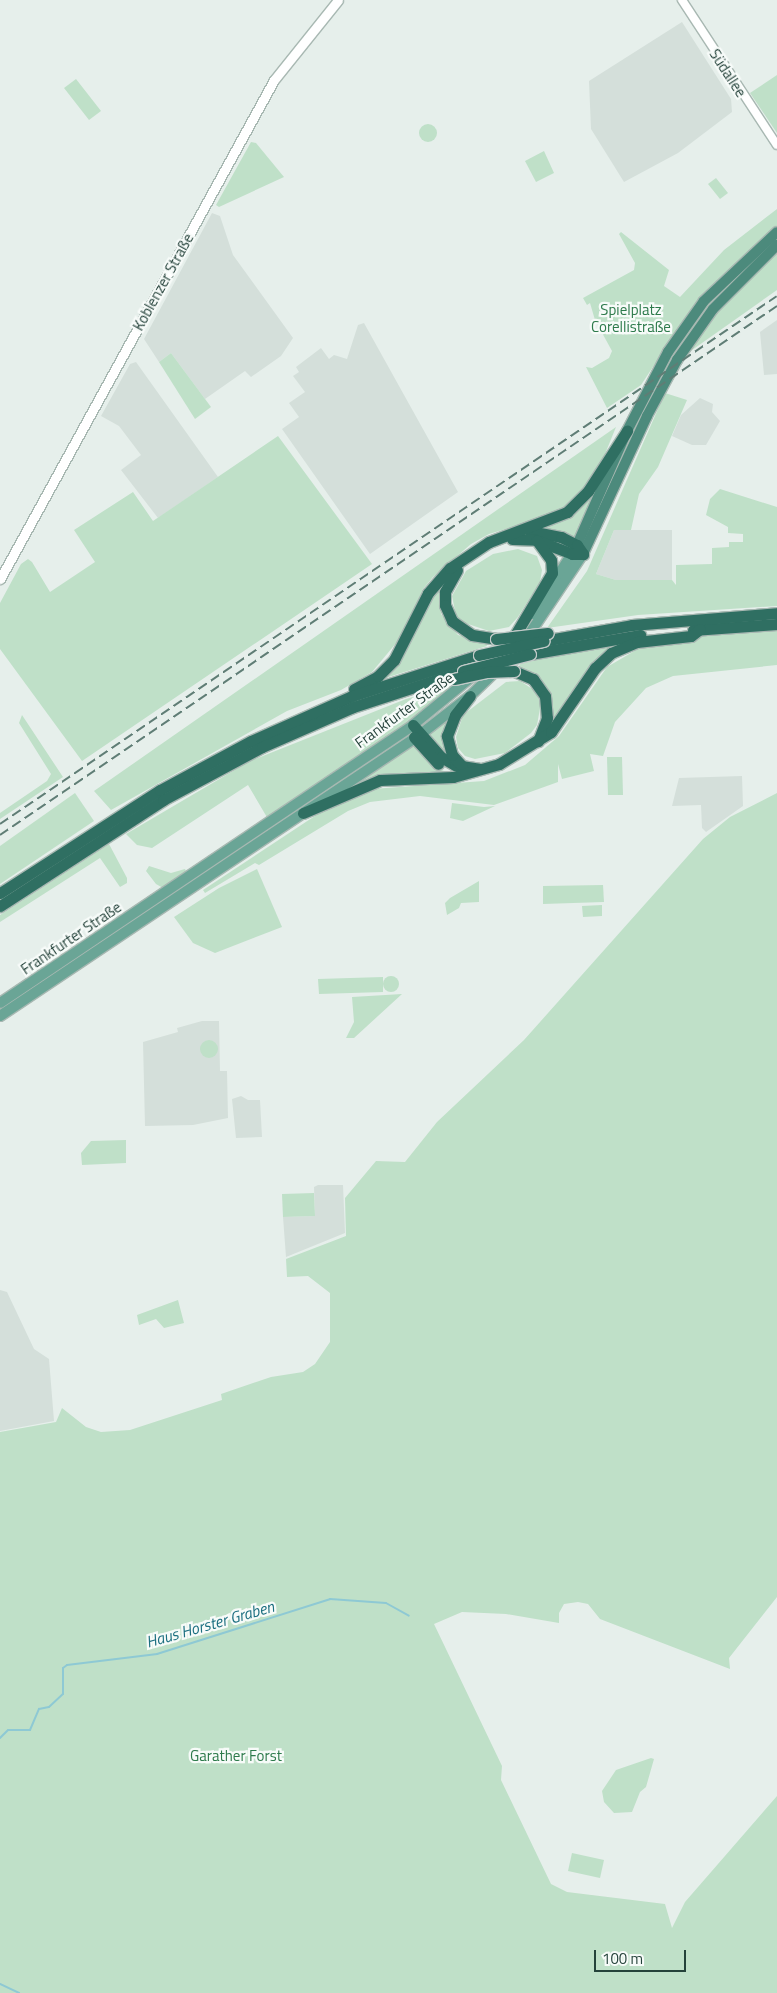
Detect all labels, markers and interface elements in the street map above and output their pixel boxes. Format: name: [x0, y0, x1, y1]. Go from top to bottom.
street label: Südallee: [706, 46, 750, 100]
street label: Koblenzer Straße: [129, 230, 197, 334]
park label: Spielplatz Corellistraße: [591, 300, 671, 335]
street label: Frankfurter Straße: [351, 668, 457, 752]
street label: Frankfurter Straße: [17, 898, 125, 978]
water label: Haus Horster Graben: [144, 1597, 276, 1651]
park label: Garather Forst: [190, 1747, 282, 1765]
scale bar: [597, 1940, 690, 1972]
text: 100 m: [602, 1947, 643, 1970]

